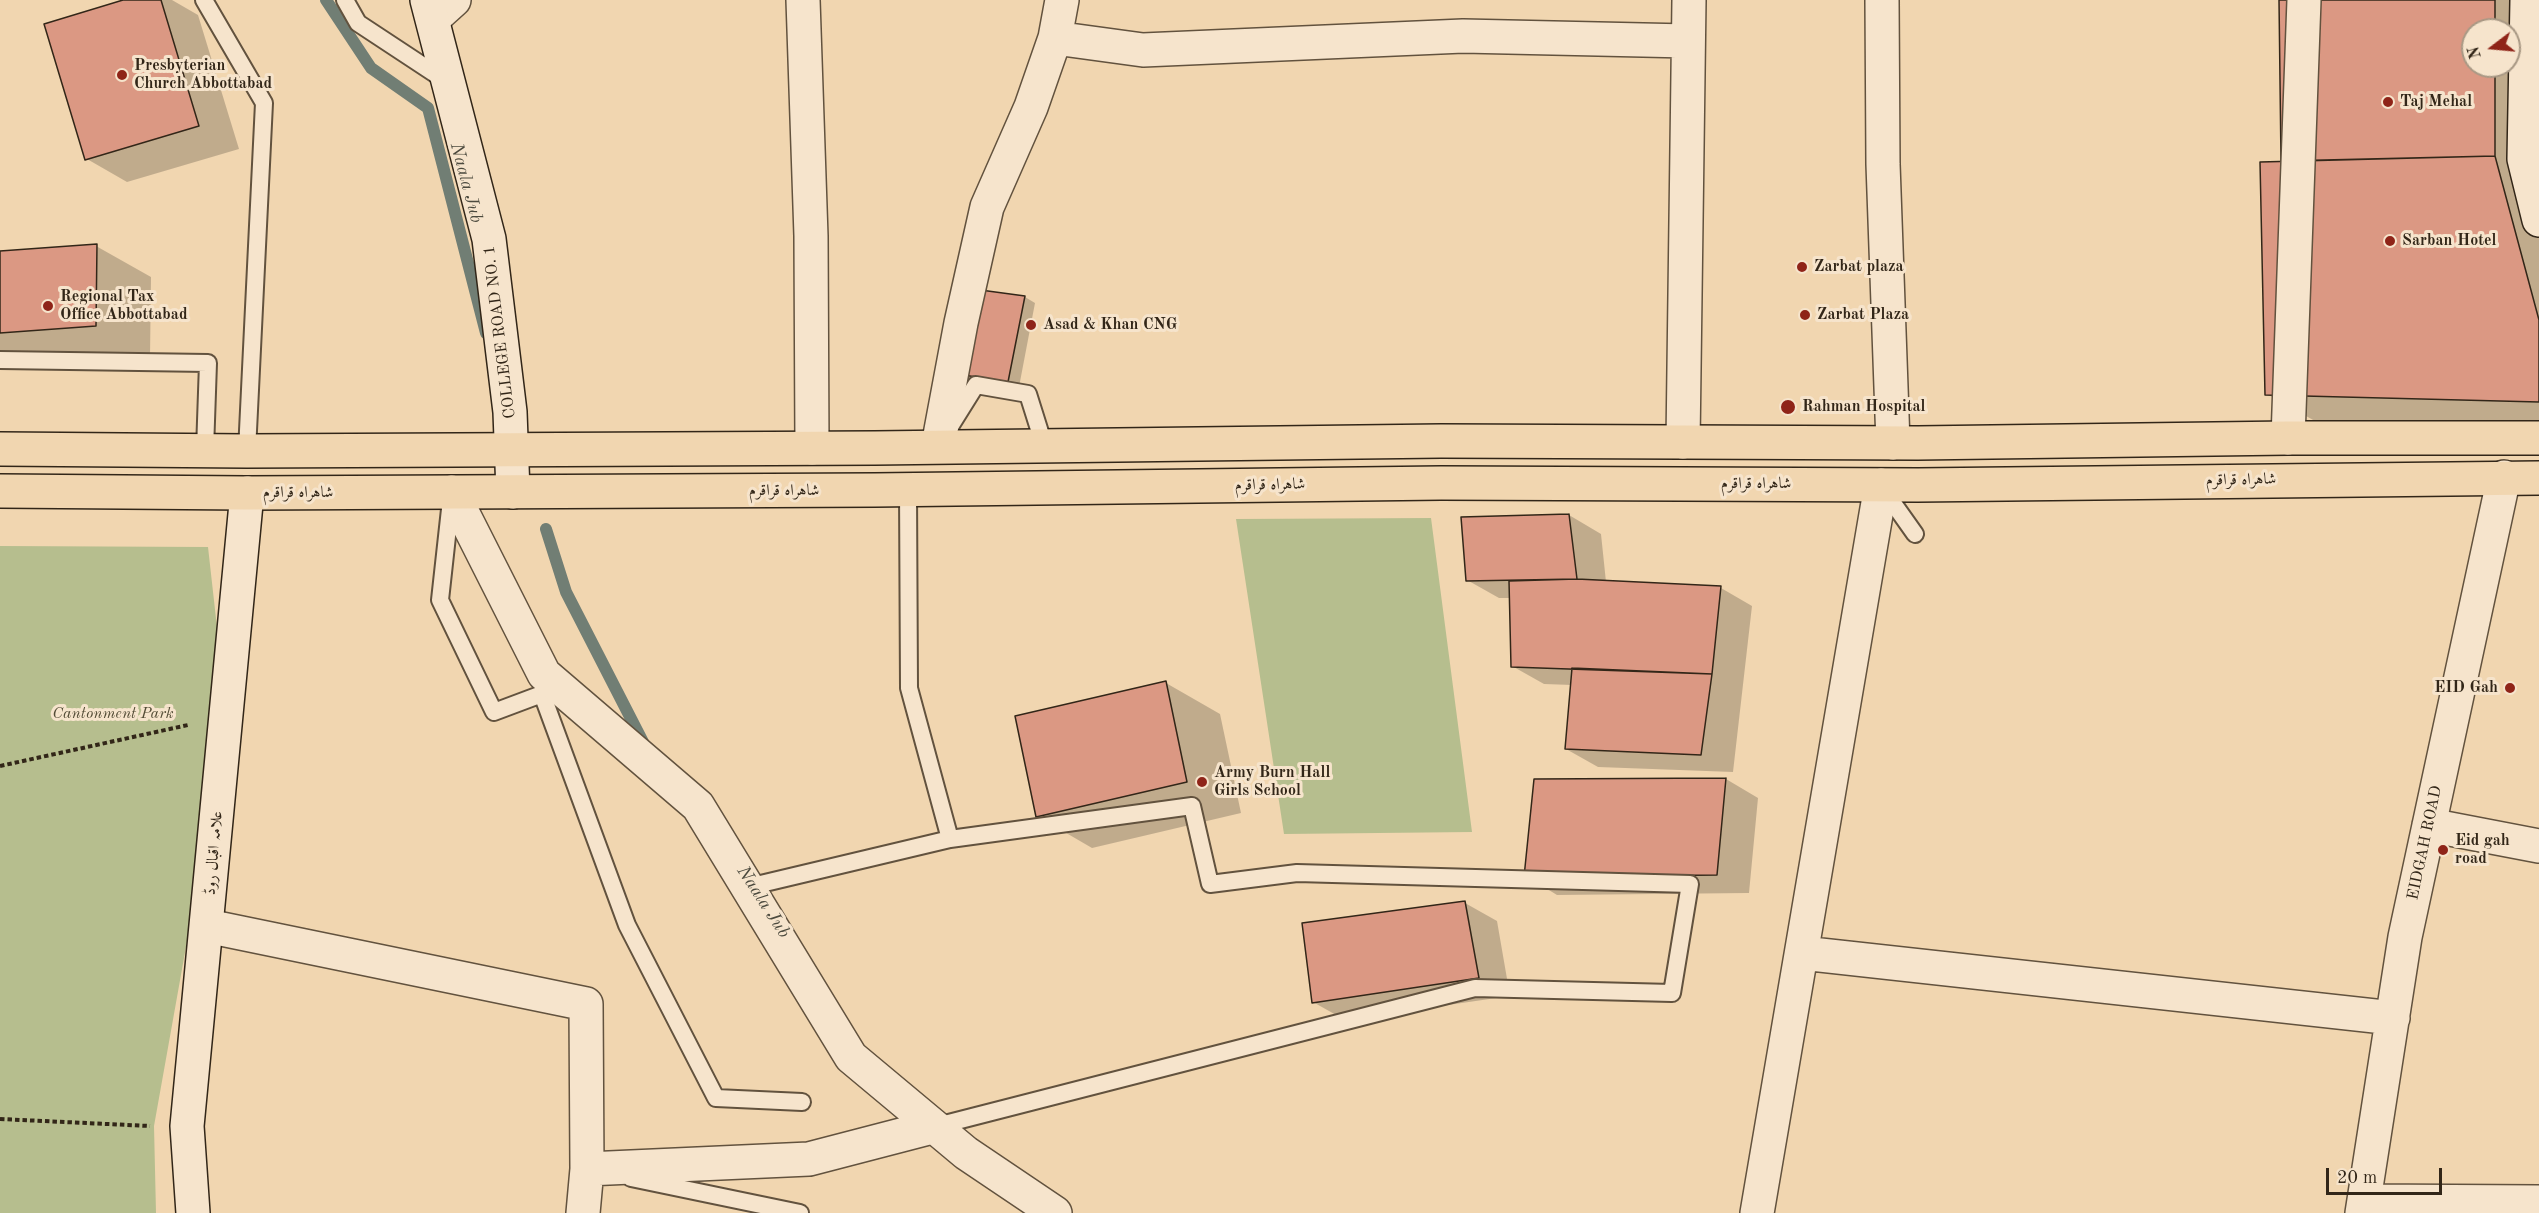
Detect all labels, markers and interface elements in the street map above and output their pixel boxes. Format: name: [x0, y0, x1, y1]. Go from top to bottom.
north arrow: [2461, 18, 2521, 78]
text: N: [2466, 44, 2485, 61]
place label: Presbyterian Church Abbottabad: [134, 56, 272, 94]
marker: Presbyterian Church Abbottabad: [115, 68, 129, 82]
place label: Taj Mehal: [2400, 92, 2472, 112]
marker: Taj Mehal: [2381, 95, 2395, 109]
water label: Naala Jub: [445, 141, 487, 225]
place label: Sarban Hotel: [2402, 231, 2496, 251]
marker: Sarban Hotel: [2383, 234, 2397, 248]
street label: COLLEGE ROAD NO. 1: [480, 244, 520, 420]
place label: Zarbat plaza: [1814, 257, 1904, 277]
marker: Zarbat plaza: [1795, 260, 1809, 274]
place label: Regional Tax Office Abbottabad: [60, 287, 187, 325]
marker: Regional Tax Office Abbottabad: [41, 299, 55, 313]
place label: Zarbat Plaza: [1817, 305, 1909, 325]
marker: Zarbat Plaza: [1798, 308, 1812, 322]
place label: Asad & Khan CNG: [1043, 315, 1177, 335]
marker: Asad & Khan CNG: [1024, 318, 1038, 332]
place label: Rahman Hospital: [1802, 397, 1926, 417]
marker: Rahman Hospital: [1779, 398, 1797, 416]
street label: شاہراہ قراقرم: [2206, 470, 2276, 490]
street label: شاہراہ قراقرم: [1721, 474, 1791, 494]
street label: شاہراہ قراقرم: [1235, 475, 1305, 495]
street label: شاہراہ قراقرم: [749, 481, 819, 501]
street label: شاہراہ قراقرم: [263, 483, 333, 503]
place label: EID Gah: [2434, 678, 2498, 698]
marker: EID Gah: [2503, 681, 2517, 695]
park label: Cantonment Park: [52, 704, 174, 724]
place label: Army Burn Hall Girls School: [1214, 763, 1330, 801]
marker: Army Burn Hall Girls School: [1195, 775, 1209, 789]
street label: EIDGAH ROAD: [2403, 784, 2447, 902]
street label: علامہ اقبال روڈ: [201, 810, 227, 896]
place label: Eid gah road: [2455, 831, 2510, 869]
marker: Eid gah road: [2436, 843, 2450, 857]
water label: Naala Jub: [732, 862, 794, 942]
scale bar: [2329, 1156, 2444, 1194]
text: 20 m: [2337, 1169, 2377, 1187]

